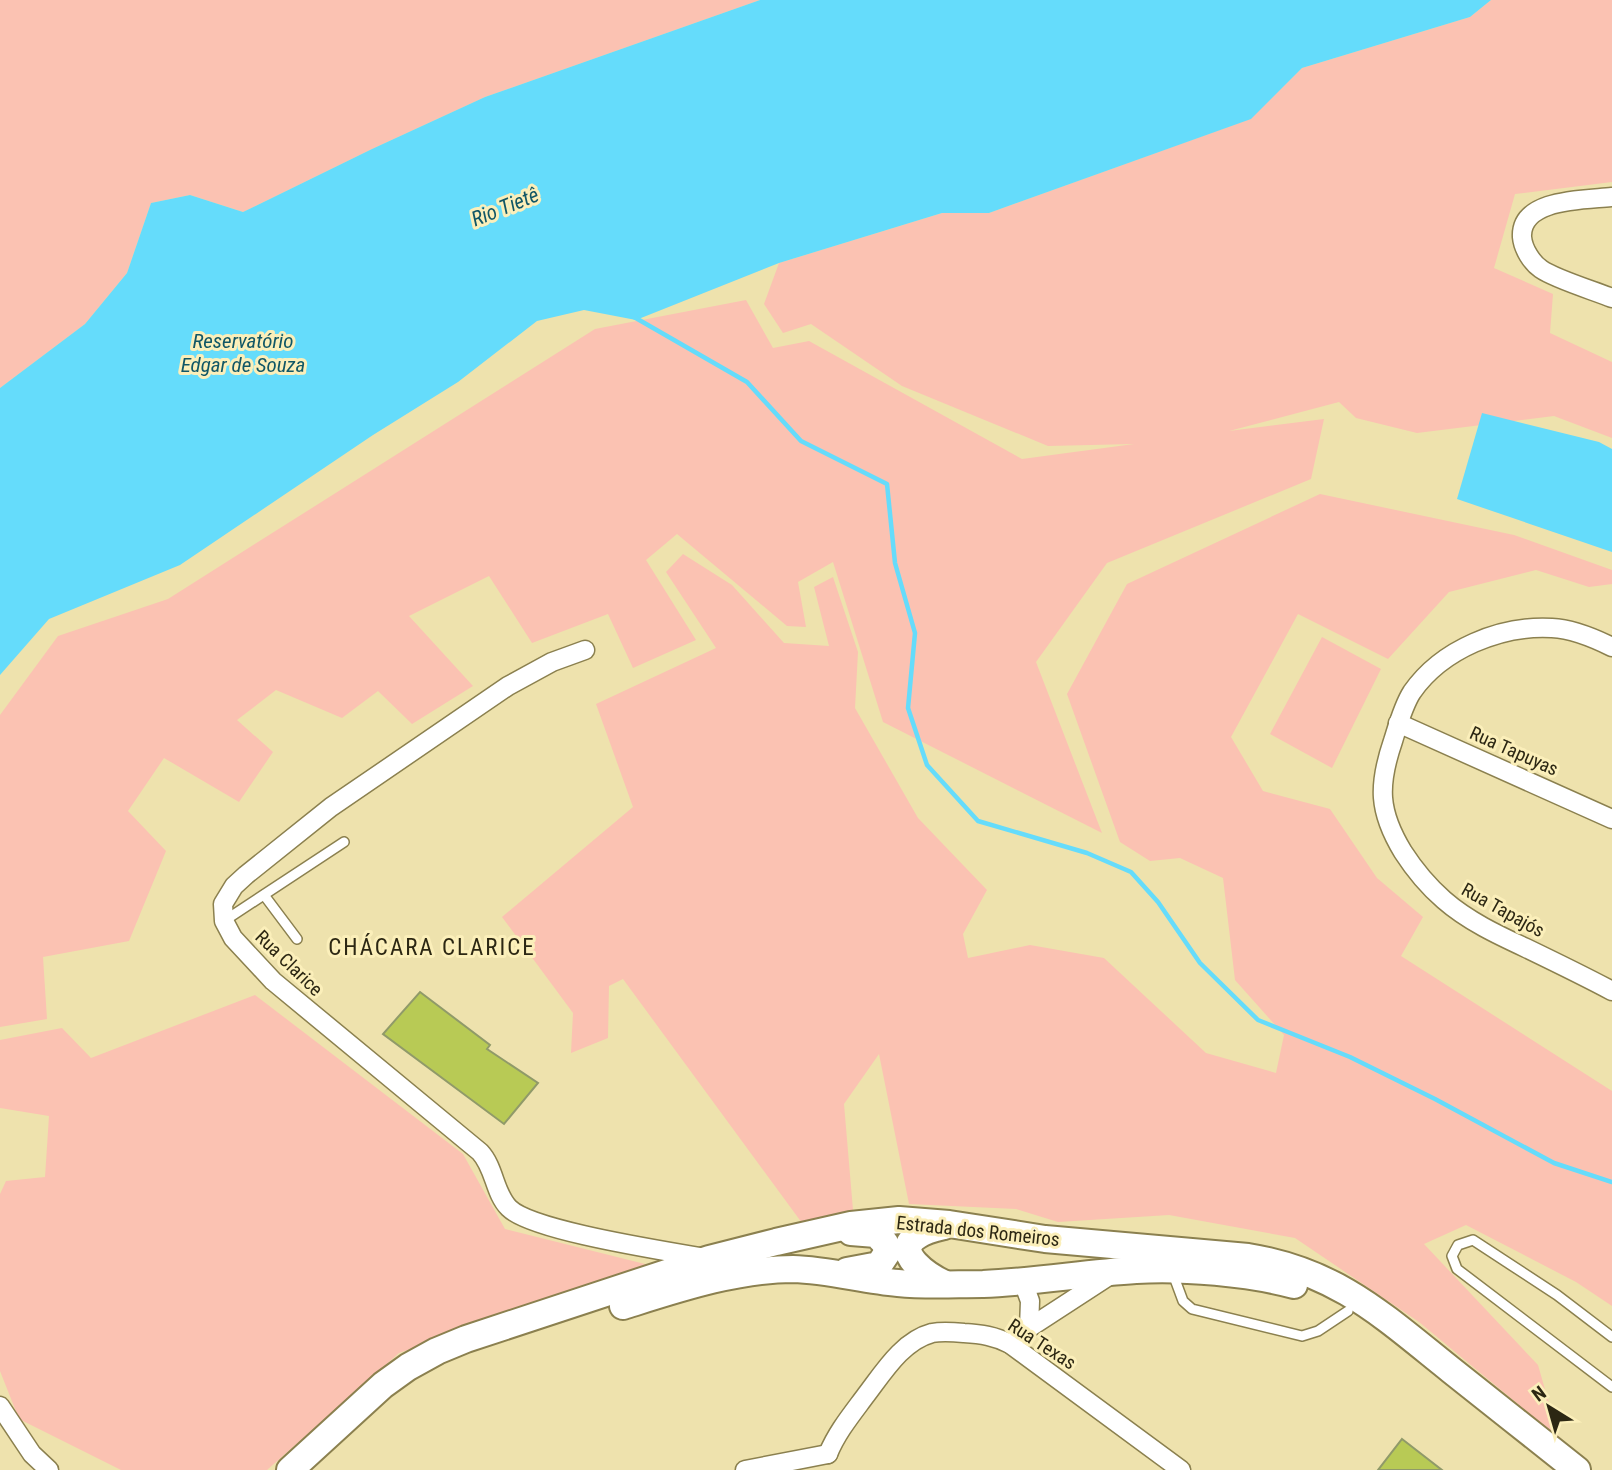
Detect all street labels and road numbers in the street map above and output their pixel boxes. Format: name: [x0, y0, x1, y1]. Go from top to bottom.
street label: Rua Tapuyas: [1466, 721, 1562, 781]
street label: Rua Tapajós: [1458, 878, 1548, 942]
street label: Rua Clarice: [251, 925, 328, 1001]
street label: Estrada dos Romeiros: [895, 1211, 1061, 1251]
street label: Rua Texas: [1004, 1314, 1080, 1374]

